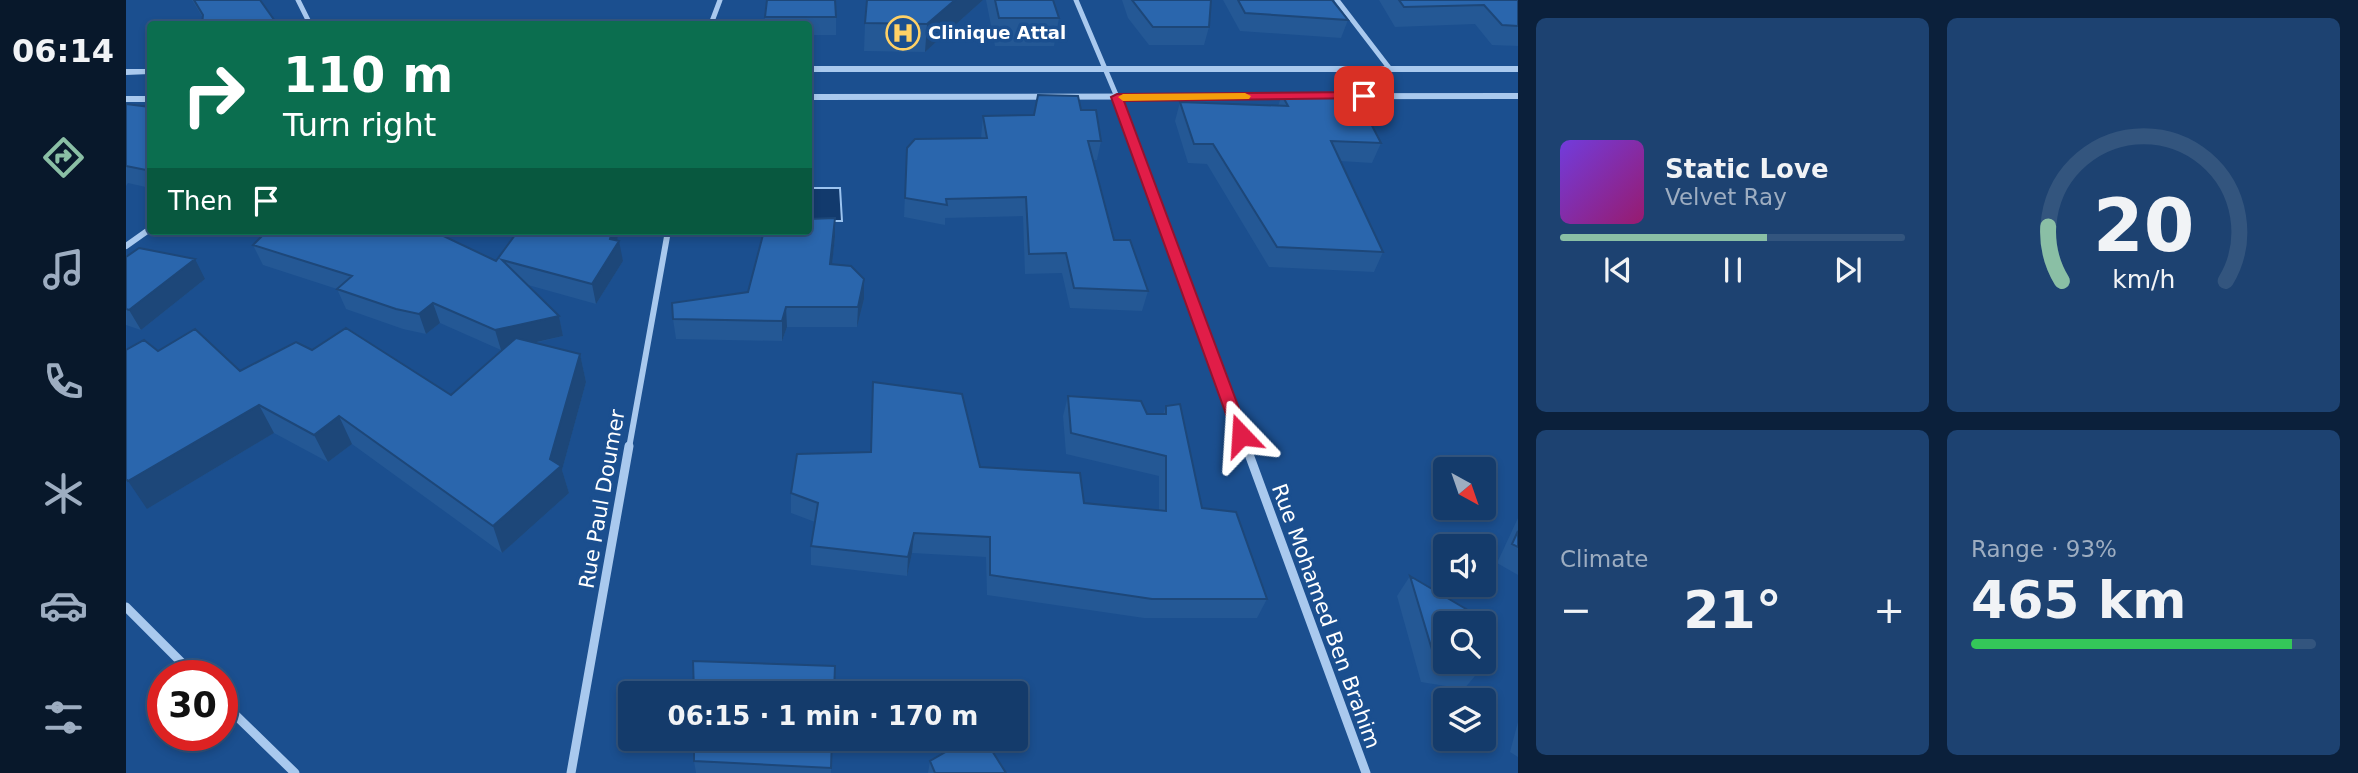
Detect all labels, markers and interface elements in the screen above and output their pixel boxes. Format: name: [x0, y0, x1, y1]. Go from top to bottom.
hospital icon: Clinique Attal: [884, 14, 922, 52]
place label: Clinique Attal: [928, 22, 1066, 43]
text: 06:14: [12, 32, 114, 70]
text: 110 m: [283, 47, 453, 104]
icon: right: [168, 49, 259, 140]
pin: [1334, 66, 1394, 126]
icon: arrive: [1345, 77, 1383, 115]
text: Turn right: [283, 106, 436, 144]
icon: directions: [39, 133, 88, 182]
text: Static Love: [1665, 154, 1829, 184]
icon: arrive: [247, 182, 285, 220]
text: 20: [2093, 183, 2194, 268]
text: Velvet Ray: [1665, 184, 1787, 210]
text: Then: [168, 186, 233, 216]
icon: music: [39, 245, 88, 294]
icon: previous: [1599, 251, 1637, 289]
icon: pause: [1714, 251, 1752, 289]
icon: next: [1829, 251, 1867, 289]
text: km/h: [2112, 265, 2175, 294]
icon: phone: [39, 357, 88, 406]
position arrow: [1204, 398, 1278, 472]
street label: Rue Paul Doumer: [574, 407, 630, 590]
north arrow: [1433, 457, 1496, 520]
map controls: [1433, 457, 1496, 751]
icon: climate: [39, 469, 88, 518]
street label: Rue Mohamed Ben Brahim: [1267, 480, 1385, 752]
button: sound: [1433, 534, 1496, 597]
text: Range · 93%: [1971, 536, 2117, 562]
text: Climate: [1560, 546, 1649, 572]
text: 465 km: [1971, 570, 2186, 630]
text: 21°: [1683, 580, 1782, 640]
icon: car: [39, 581, 88, 630]
text: −: [1560, 588, 1592, 632]
text: +: [1873, 588, 1905, 632]
button: search: [1433, 611, 1496, 674]
speed limit sign: 30: [147, 660, 238, 751]
button: layers: [1433, 688, 1496, 751]
icon: filters: [39, 693, 88, 742]
text: 06:15 · 1 min · 170 m: [668, 701, 978, 731]

